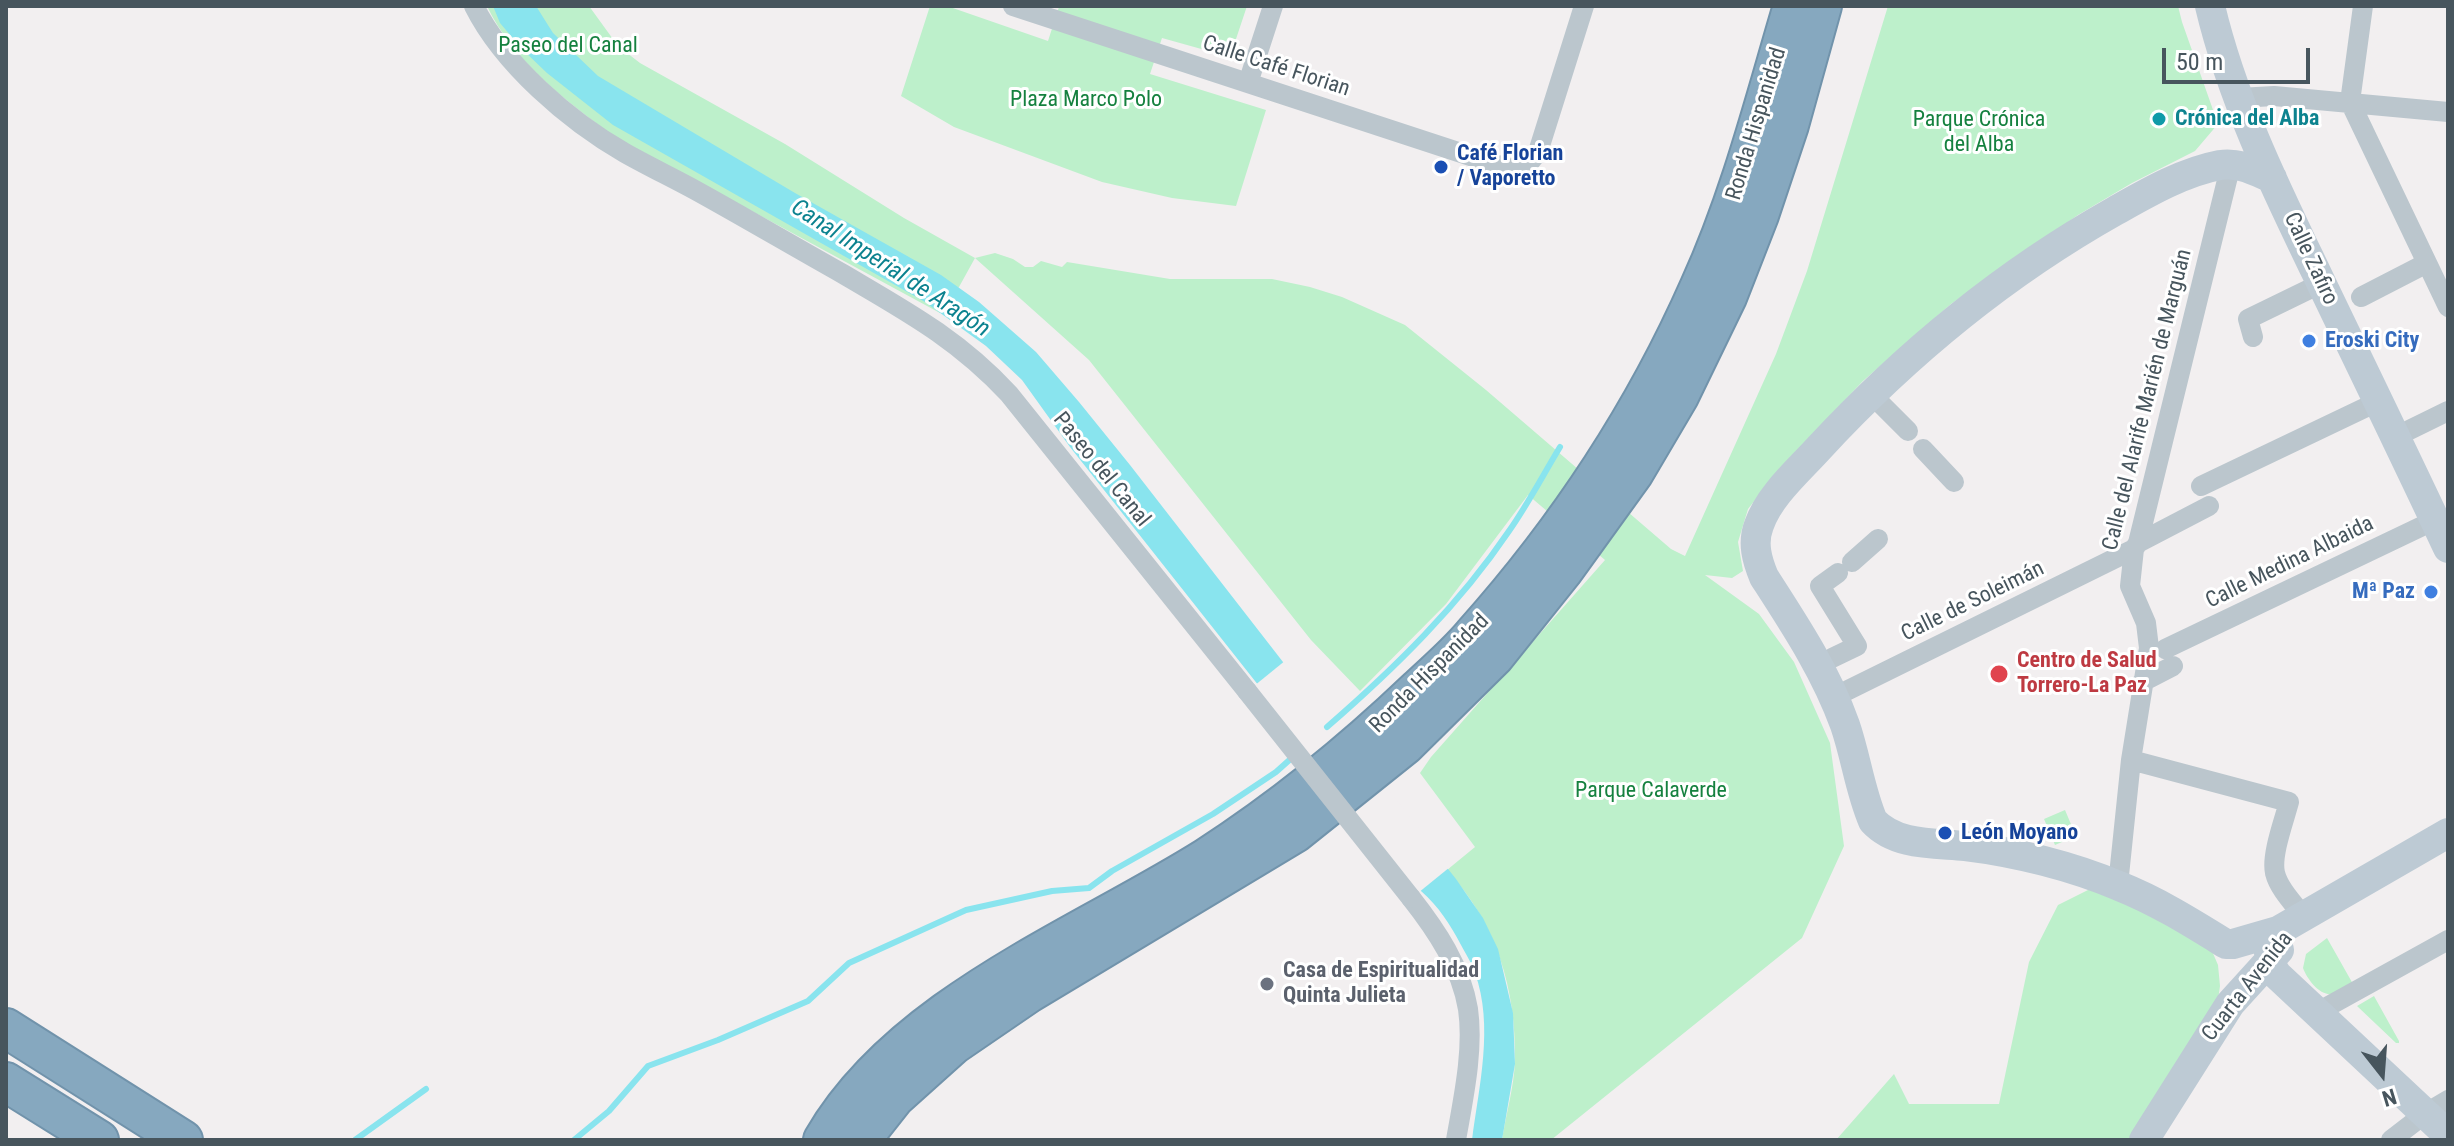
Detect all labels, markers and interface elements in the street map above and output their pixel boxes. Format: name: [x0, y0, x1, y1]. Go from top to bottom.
street label: Calle Café Florian: [1199, 31, 1353, 103]
scale bar: [2166, 32, 2314, 82]
park label: Paseo del Canal: [498, 33, 638, 59]
street label: Ronda Hispanidad: [1721, 45, 1793, 203]
text: 50 m: [2176, 48, 2223, 76]
park label: Plaza Marco Polo: [1010, 87, 1162, 113]
place label: Crónica del Alba: [2175, 106, 2319, 132]
park label: Parque Crónica del Alba: [1913, 107, 2045, 158]
marker: Crónica del Alba: [2150, 110, 2168, 128]
place label: Café Florian / Vaporetto: [1457, 141, 1563, 192]
marker: Café Florian / Vaporetto: [1432, 158, 1450, 176]
water label: Canal Imperial de Aragón: [785, 194, 995, 344]
street label: Calle Zafiro: [2277, 209, 2343, 309]
street label: Calle del Alarife Marién de Marguán: [2098, 247, 2198, 553]
place label: Eroski City: [2325, 328, 2419, 354]
marker: Eroski City: [2300, 332, 2318, 350]
street label: Paseo del Canal: [1047, 407, 1155, 533]
street label: Calle Medina Albaida: [2202, 511, 2378, 615]
street label: Calle de Soleimán: [1897, 556, 2049, 648]
place label: Mª Paz: [2352, 579, 2415, 605]
marker: Mª Paz: [2422, 583, 2440, 601]
street label: Ronda Hispanidad: [1365, 609, 1495, 739]
place label: Centro de Salud Torrero-La Paz: [2017, 648, 2157, 700]
marker: Centro de Salud Torrero-La Paz: [1988, 663, 2010, 685]
park label: Parque Calaverde: [1575, 778, 1727, 804]
place label: León Moyano: [1961, 820, 2078, 846]
marker: León Moyano: [1936, 824, 1954, 842]
street label: Cuarta Avenida: [2197, 927, 2299, 1047]
place label: Casa de Espiritualidad Quinta Julieta: [1283, 958, 1479, 1010]
marker: Casa de Espiritualidad Quinta Julieta: [1258, 975, 1276, 993]
north arrow: [2342, 1034, 2422, 1114]
text: N: [2379, 1084, 2399, 1111]

